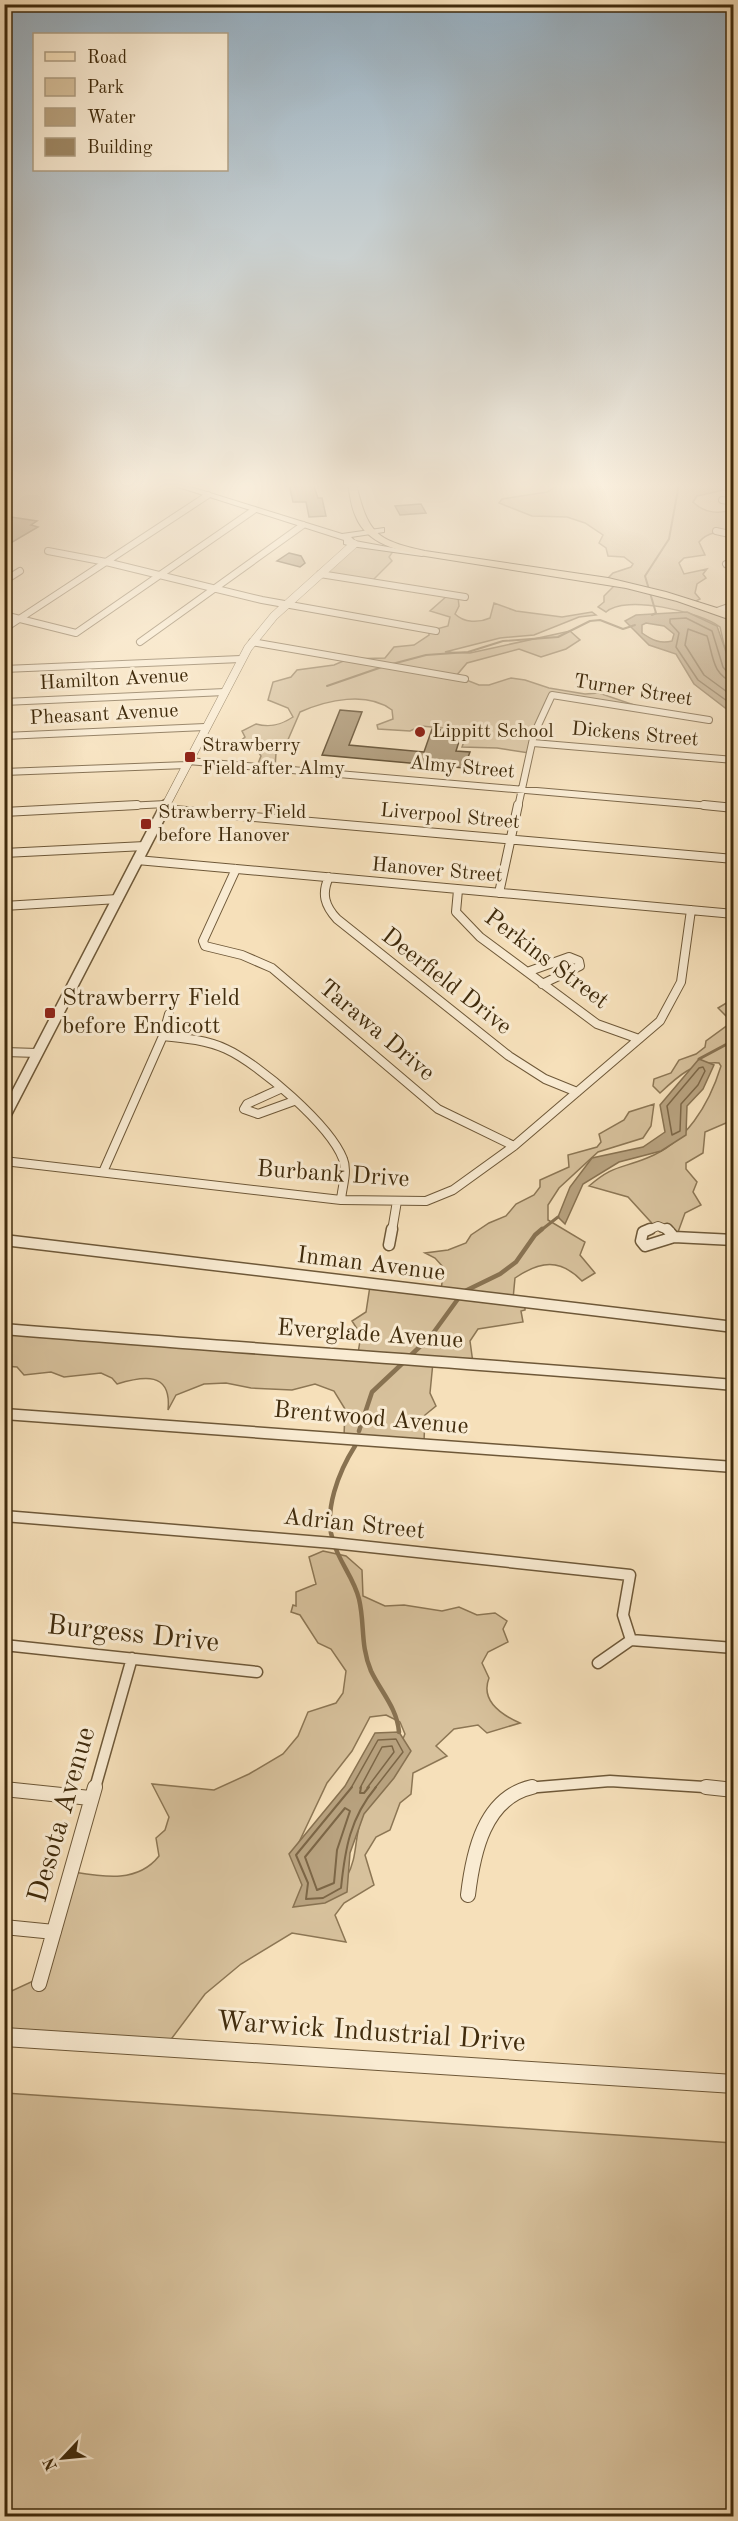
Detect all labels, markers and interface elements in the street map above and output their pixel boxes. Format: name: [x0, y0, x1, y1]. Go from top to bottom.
legend: [33, 33, 228, 171]
text: Road: [87, 49, 127, 67]
text: Park: [87, 79, 124, 97]
text: Water: [87, 109, 136, 127]
text: Building: [87, 139, 153, 157]
street label: Hamilton Avenue: [39, 666, 189, 694]
street label: Turner Street: [572, 672, 694, 710]
street label: Pheasant Avenue: [29, 701, 179, 729]
street label: Dickens Street: [571, 719, 699, 751]
place label: Lippitt School: [432, 722, 554, 742]
marker: Lippitt School: [413, 725, 427, 739]
place label: Strawberry Field after Almy: [202, 736, 346, 779]
marker: Strawberry Field after Almy: [183, 750, 197, 764]
street label: Almy Street: [408, 753, 516, 783]
street label: Liverpool Street: [379, 801, 521, 833]
place label: Strawberry Field before Hanover: [158, 803, 307, 846]
marker: Strawberry Field before Hanover: [139, 817, 153, 831]
street label: Hanover Street: [371, 855, 503, 887]
street label: Perkins Street: [479, 906, 613, 1014]
street label: Deerfield Drive: [376, 924, 516, 1040]
street label: Tarawa Drive: [314, 976, 438, 1086]
place label: Strawberry Field before Endicott: [62, 987, 240, 1039]
marker: Strawberry Field before Endicott: [43, 1006, 57, 1020]
street label: Burbank Drive: [256, 1158, 410, 1192]
street label: Inman Avenue: [295, 1244, 447, 1286]
street label: Everglade Avenue: [276, 1317, 464, 1353]
street label: Brentwood Avenue: [273, 1399, 469, 1439]
street label: Adrian Street: [282, 1506, 426, 1544]
street label: Burgess Drive: [45, 1612, 221, 1658]
street label: Desota Avenue: [25, 1724, 101, 1906]
street label: Warwick Industrial Drive: [215, 2008, 527, 2058]
north arrow: [33, 2428, 93, 2488]
text: N: [41, 2454, 61, 2473]

